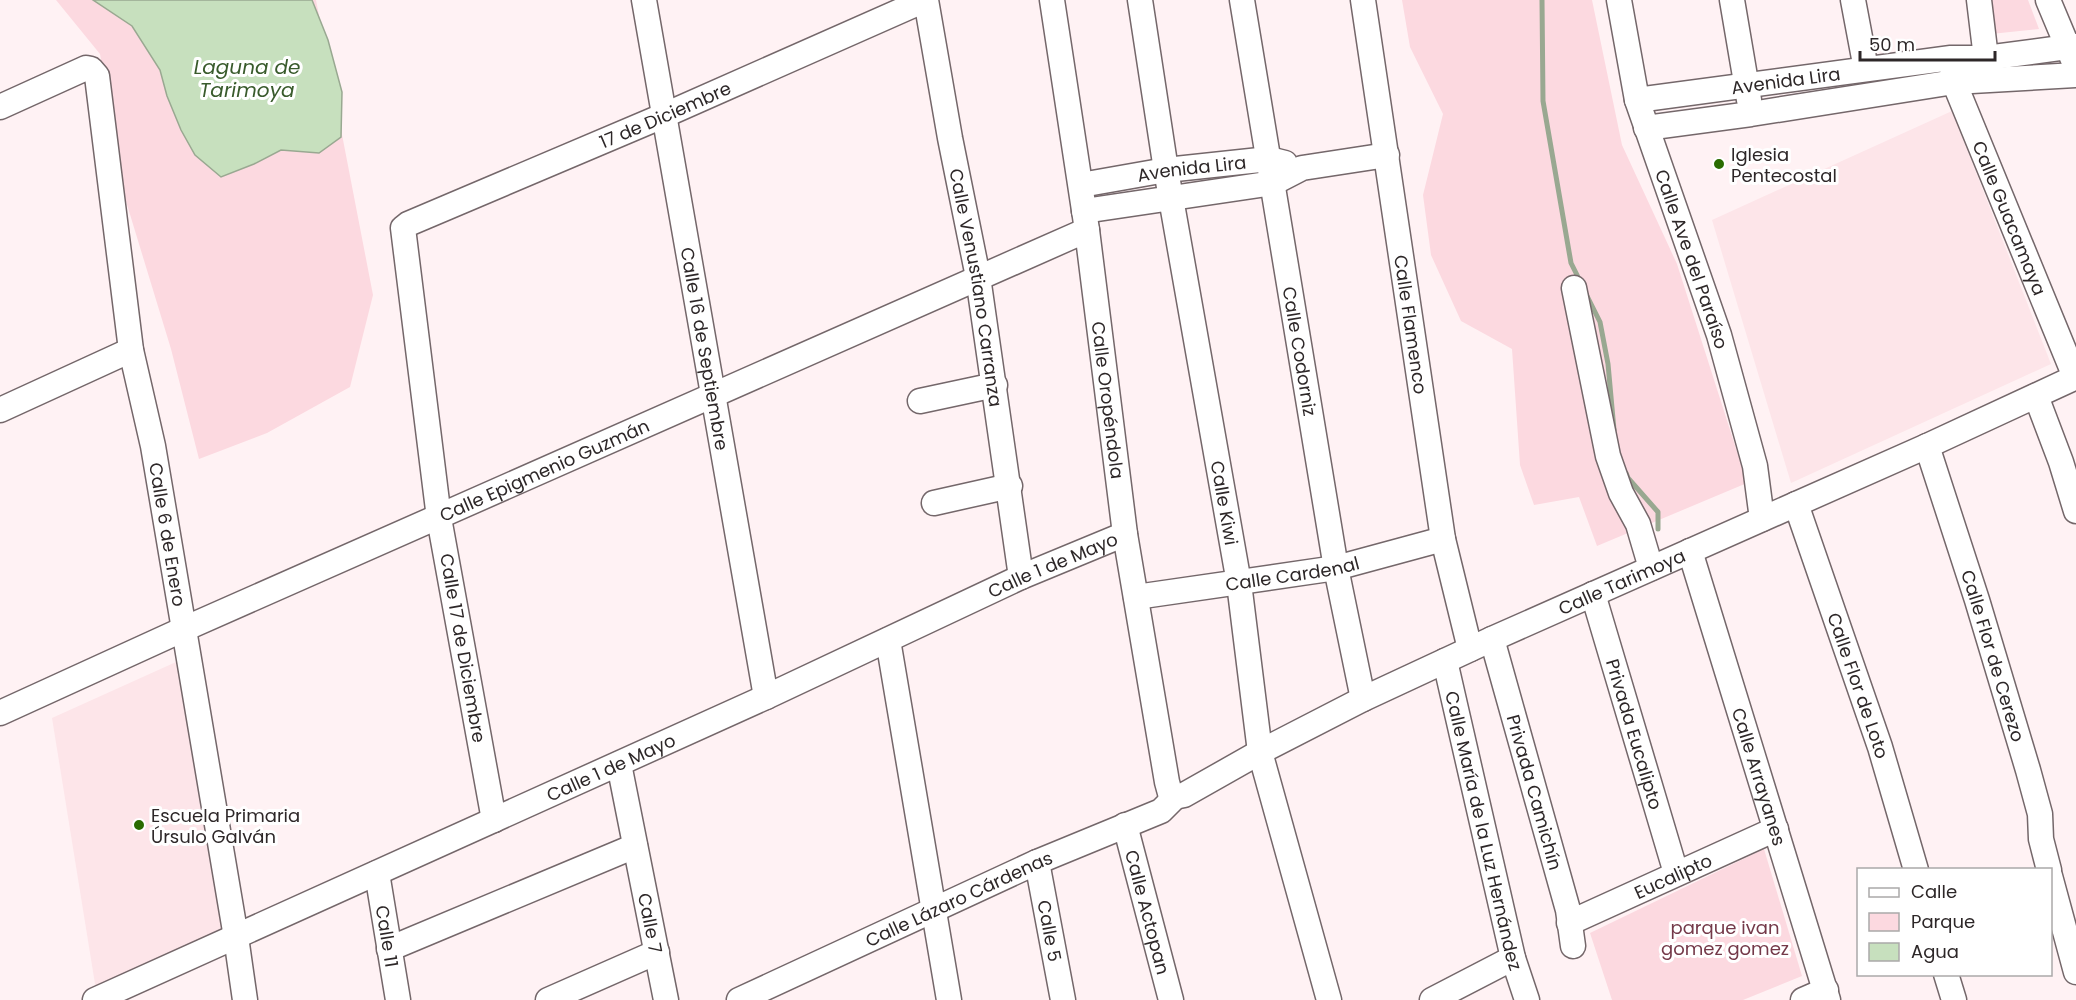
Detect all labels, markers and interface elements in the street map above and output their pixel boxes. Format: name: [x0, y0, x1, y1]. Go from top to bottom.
scale bar: [1860, 24, 1995, 62]
text: 50 m: [1869, 32, 1915, 57]
water label: Laguna de Tarimoya: [194, 53, 300, 104]
street label: Avenida Lira: [1730, 60, 1842, 100]
street label: 17 de Diciembre: [595, 75, 735, 154]
street label: Calle Guacamaya: [1967, 137, 2053, 299]
place label: Iglesia Pentecostal: [1731, 142, 1837, 188]
street label: Avenida Lira: [1135, 149, 1247, 187]
marker: Iglesia Pentecostal: [1712, 157, 1726, 171]
street label: Calle Venustiano Carranza: [944, 166, 1009, 408]
street label: Calle Ave del Paraíso: [1650, 166, 1735, 352]
street label: Calle 16 de Septiembre: [675, 245, 735, 452]
street label: Calle Flamenco: [1388, 253, 1434, 396]
street label: Calle Codorniz: [1277, 285, 1323, 418]
street label: Calle Oropéndola: [1086, 320, 1130, 480]
street label: Calle Epigmenio Guzmán: [435, 413, 653, 527]
street label: Calle Kiwi: [1205, 459, 1245, 547]
street label: Calle 6 de Enero: [143, 461, 192, 608]
street label: Calle 1 de Mayo: [983, 526, 1121, 603]
street label: Calle Tarimoya: [1554, 542, 1689, 621]
street label: Calle Cardenal: [1224, 550, 1362, 596]
street label: Calle 17 de Diciembre: [434, 551, 492, 745]
street label: Calle Flor de Cerezo: [1956, 567, 2031, 745]
street label: Calle Flor de Loto: [1822, 609, 1895, 761]
street label: Privada Eucalipto: [1600, 656, 1669, 812]
street label: Calle María de la Luz Hernández: [1440, 689, 1529, 974]
street label: Calle Arrayanes: [1726, 705, 1792, 849]
street label: Privada Camichín: [1501, 711, 1569, 873]
street label: Calle 1 de Mayo: [542, 727, 679, 807]
place label: Escuela Primaria Úrsulo Galván: [151, 803, 300, 849]
marker: Escuela Primaria Úrsulo Galván: [132, 818, 146, 832]
street label: Calle Lázaro Cárdenas: [861, 845, 1056, 952]
street label: Calle Actopan: [1120, 847, 1176, 977]
street label: Eucalipto: [1630, 847, 1716, 904]
legend: [1857, 868, 2052, 976]
text: Calle: [1911, 879, 1957, 904]
street label: Calle 7: [632, 891, 669, 955]
street label: Calle 5: [1032, 898, 1068, 964]
street label: Calle 11: [370, 903, 405, 969]
text: Parque: [1911, 909, 1975, 934]
park label: parque ivan gomez gomez: [1661, 915, 1789, 961]
text: Agua: [1911, 939, 1959, 964]

